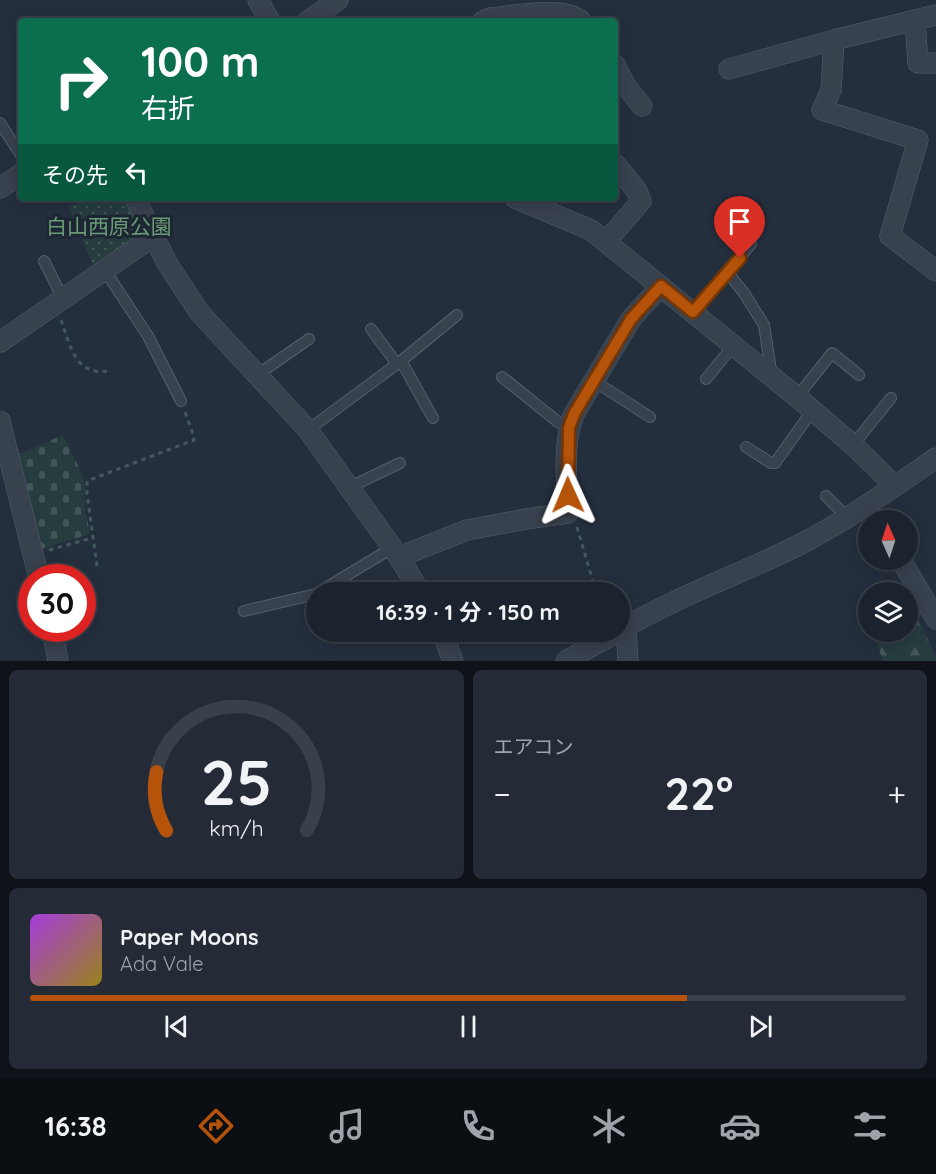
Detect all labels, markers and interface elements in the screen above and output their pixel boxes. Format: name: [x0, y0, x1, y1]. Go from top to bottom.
text: 100 m: [141, 35, 259, 88]
icon: right: [42, 42, 120, 120]
text: 右折: [141, 91, 195, 125]
icon: left: [120, 156, 153, 189]
text: その先: [42, 161, 108, 189]
pin: [714, 196, 765, 258]
icon: arrive: [723, 205, 756, 238]
park label: 白山西原公園: [46, 213, 172, 239]
position arrow: [536, 463, 600, 527]
north arrow: [858, 510, 918, 570]
map controls: [858, 510, 918, 642]
speed limit sign: 30: [18, 564, 96, 642]
button: layers: [858, 582, 918, 642]
text: 16:39 · 1 分 · 150 m: [376, 598, 560, 626]
text: エアコン: [494, 734, 574, 759]
text: 25: [201, 743, 272, 821]
text: 22°: [665, 765, 733, 821]
text: −: [494, 773, 511, 814]
text: +: [887, 773, 906, 814]
text: km/h: [209, 816, 263, 842]
text: Paper Moons: [120, 923, 259, 951]
text: Ada Vale: [120, 951, 204, 976]
icon: previous: [160, 1010, 193, 1043]
icon: pause: [452, 1010, 485, 1043]
icon: next: [744, 1010, 777, 1043]
icon: directions: [195, 1105, 237, 1147]
icon: music: [326, 1105, 368, 1147]
icon: phone: [457, 1105, 499, 1147]
icon: climate: [588, 1105, 630, 1147]
icon: car: [719, 1105, 761, 1147]
icon: filters: [849, 1105, 891, 1147]
text: 16:38: [44, 1109, 107, 1143]

